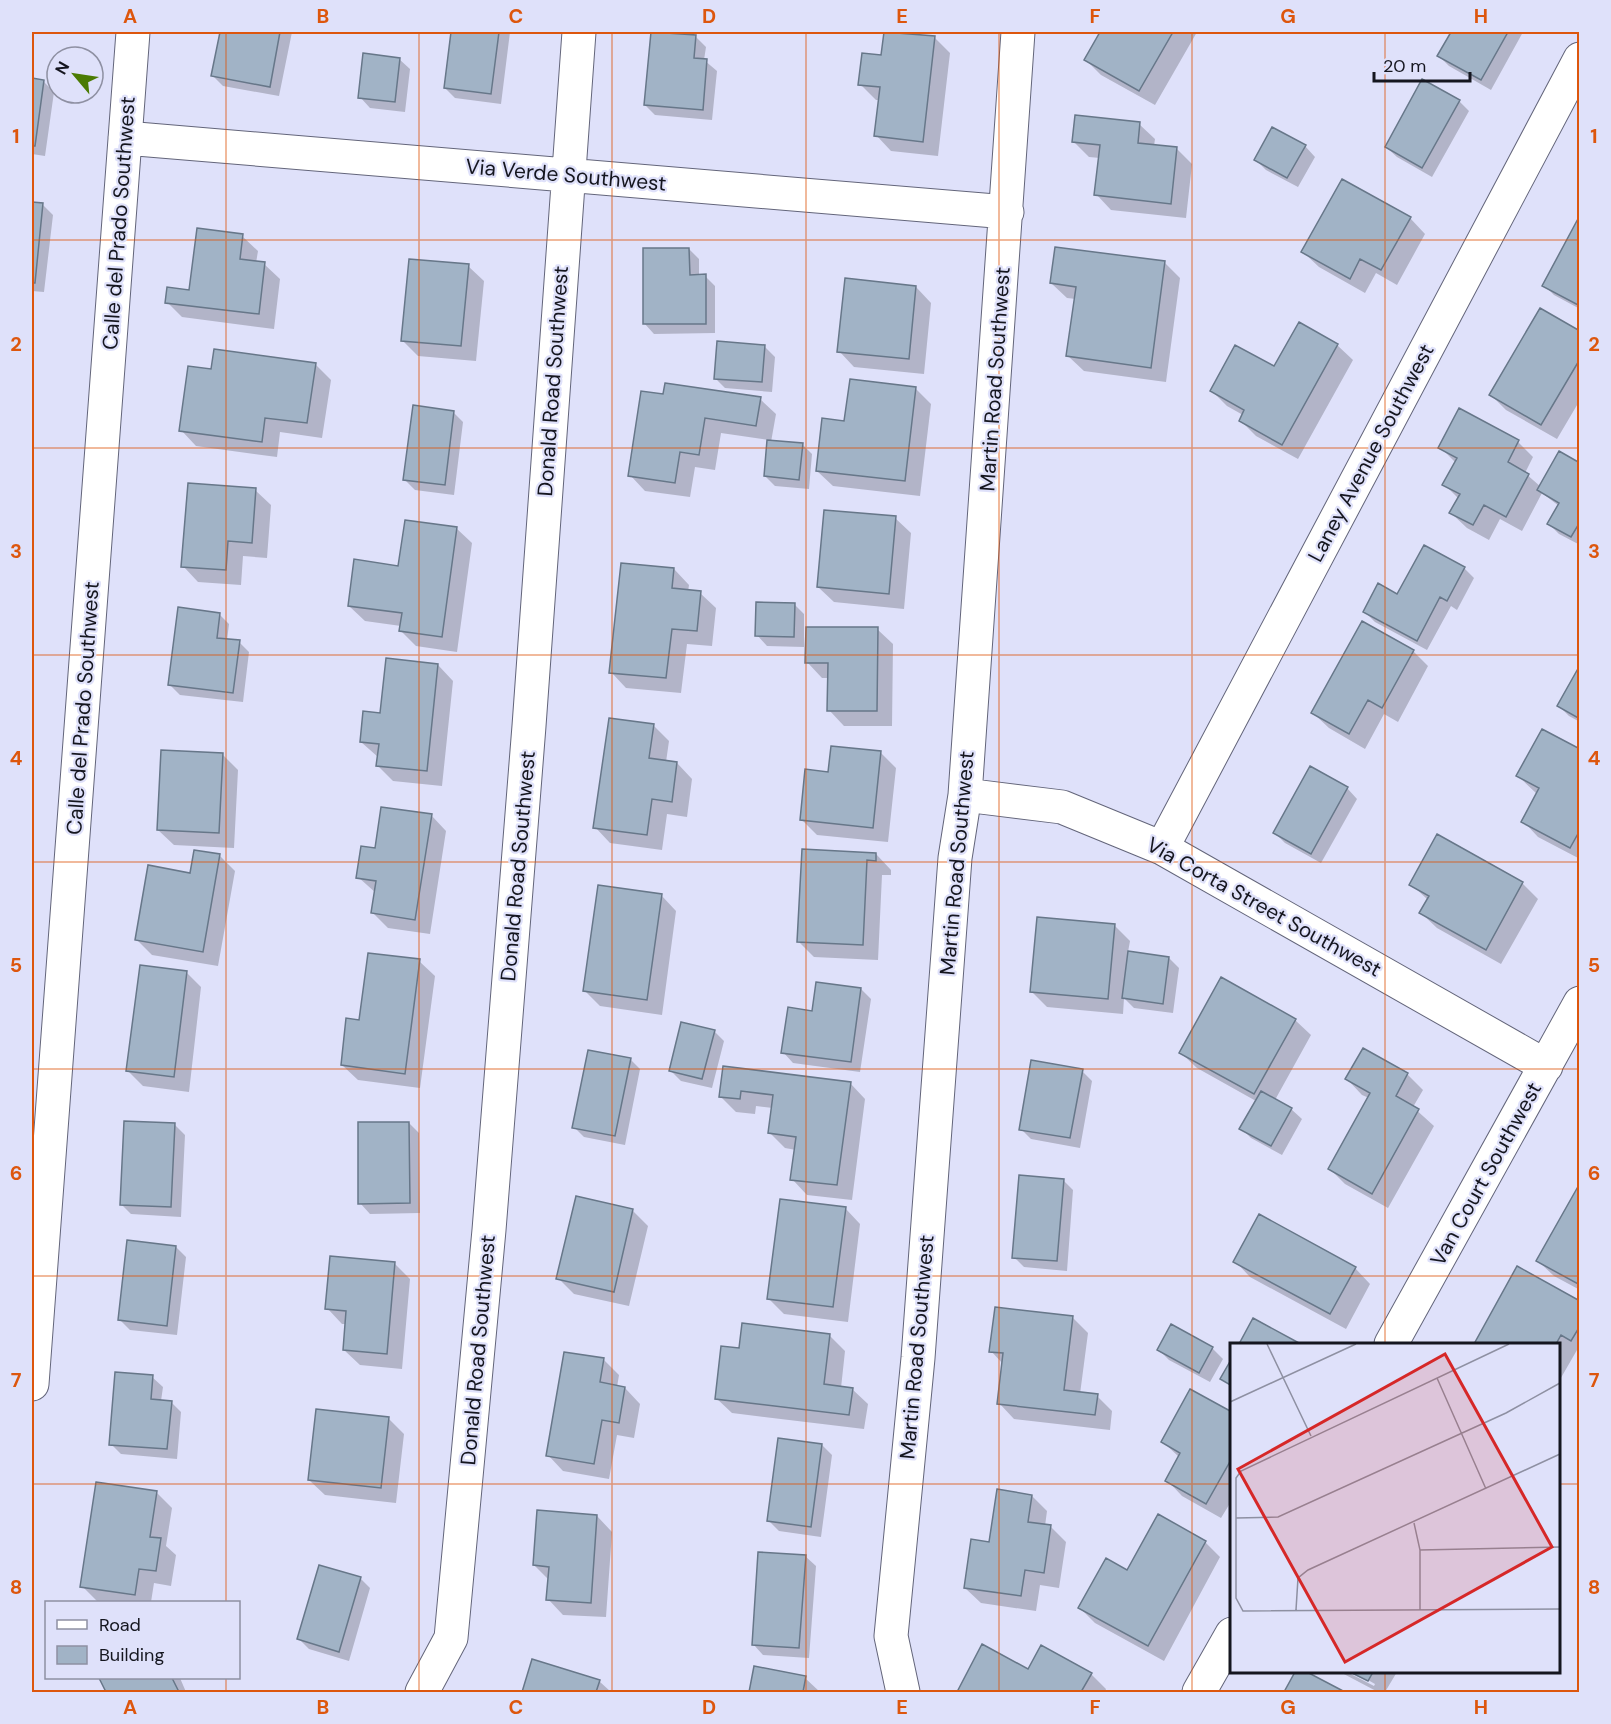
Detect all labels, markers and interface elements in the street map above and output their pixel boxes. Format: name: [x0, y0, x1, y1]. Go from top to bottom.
text: A: [123, 3, 137, 29]
text: B: [317, 3, 329, 29]
text: C: [509, 3, 523, 29]
text: D: [702, 3, 716, 29]
text: E: [896, 3, 908, 29]
text: F: [1089, 3, 1101, 29]
text: G: [1280, 3, 1296, 29]
text: H: [1474, 3, 1488, 29]
north arrow: [45, 45, 105, 105]
scale bar: [1374, 45, 1470, 83]
text: 20 m: [1383, 54, 1426, 78]
text: N: [50, 58, 74, 78]
street label: Calle del Prado Southwest: [96, 95, 142, 351]
text: 1: [12, 123, 20, 149]
text: 1: [1590, 123, 1598, 149]
street label: Via Verde Southwest: [464, 152, 668, 198]
street label: Donald Road Southwest: [531, 265, 575, 497]
street label: Martin Road Southwest: [973, 266, 1017, 492]
text: 2: [10, 331, 22, 357]
text: 2: [1588, 331, 1600, 357]
street label: Laney Avenue Southwest: [1302, 339, 1440, 567]
text: 3: [10, 538, 22, 564]
text: 3: [1588, 538, 1600, 564]
street label: Calle del Prado Southwest: [60, 580, 106, 836]
text: 4: [10, 745, 23, 771]
text: 4: [1588, 745, 1601, 771]
street label: Donald Road Southwest: [494, 750, 542, 982]
street label: Martin Road Southwest: [933, 750, 981, 976]
street label: Via Corta Street Southwest: [1142, 831, 1386, 983]
text: 5: [10, 952, 22, 978]
text: 5: [1588, 952, 1600, 978]
street label: Van Court Southwest: [1424, 1077, 1548, 1271]
text: 6: [10, 1160, 22, 1186]
text: 6: [1588, 1160, 1600, 1186]
street label: Donald Road Southwest: [454, 1234, 502, 1466]
street label: Martin Road Southwest: [893, 1234, 941, 1460]
inset map: [1230, 1343, 1560, 1673]
text: 7: [11, 1367, 22, 1393]
text: 7: [1589, 1367, 1600, 1393]
text: 8: [10, 1574, 22, 1600]
text: 8: [1588, 1574, 1600, 1600]
legend: [45, 1601, 240, 1679]
text: Road: [99, 1613, 141, 1637]
text: Building: [99, 1643, 164, 1667]
text: A: [123, 1694, 137, 1720]
text: B: [317, 1694, 329, 1720]
text: C: [509, 1694, 523, 1720]
text: D: [702, 1694, 716, 1720]
text: E: [896, 1694, 908, 1720]
text: F: [1089, 1694, 1101, 1720]
text: G: [1280, 1694, 1296, 1720]
text: H: [1474, 1694, 1488, 1720]

